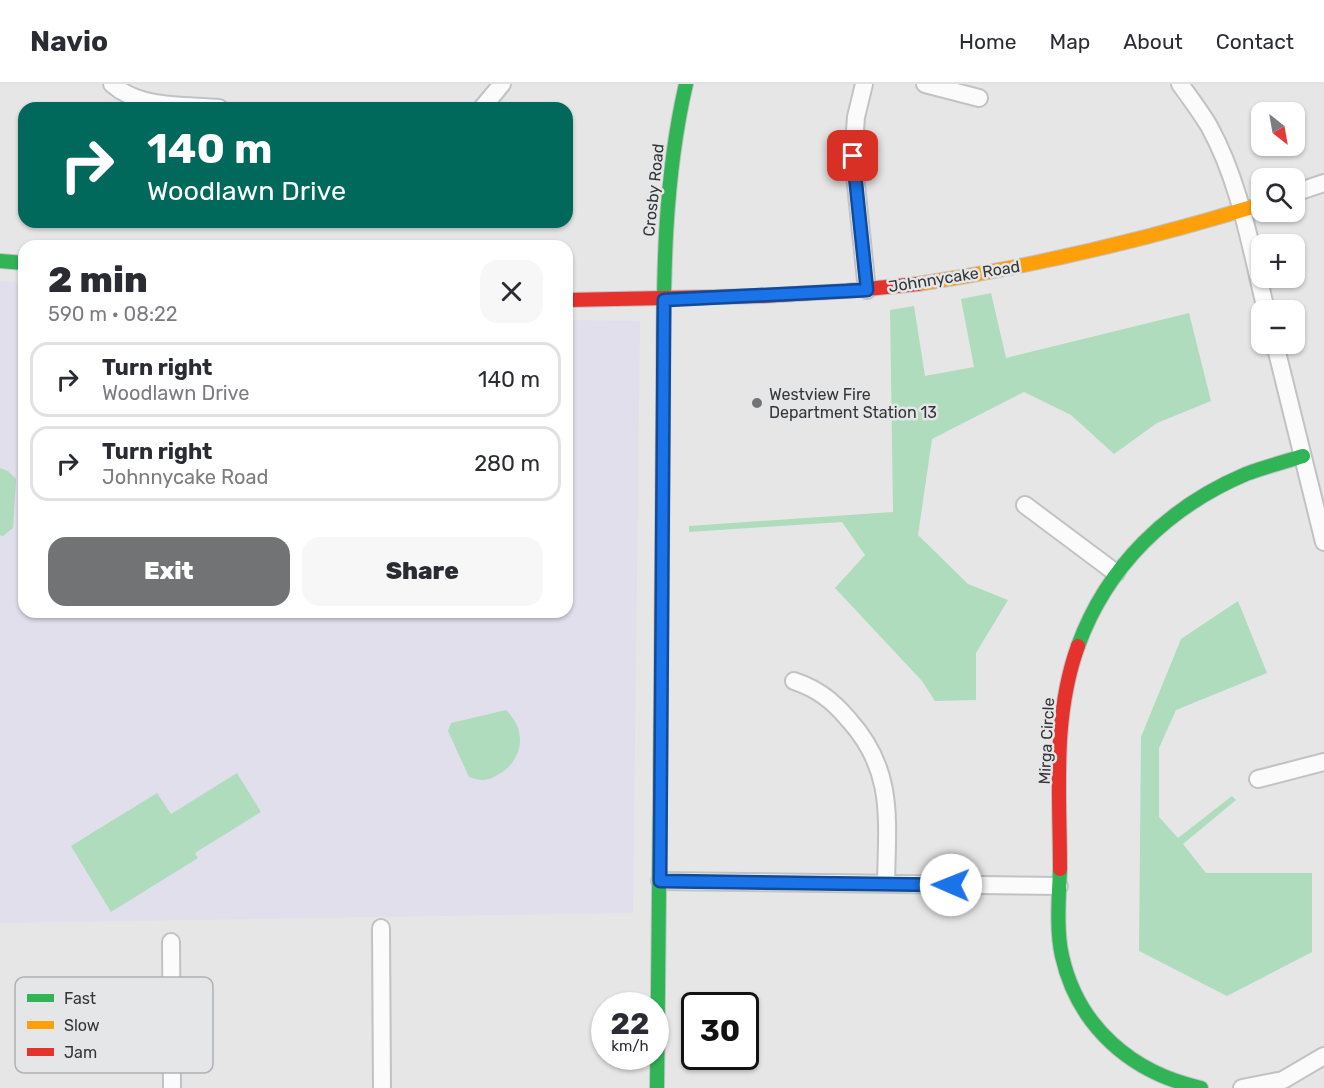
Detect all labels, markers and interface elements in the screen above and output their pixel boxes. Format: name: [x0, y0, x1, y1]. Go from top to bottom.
text: Navio: [30, 25, 108, 58]
text: Home: [959, 29, 1016, 54]
text: Map: [1049, 29, 1090, 54]
text: About: [1123, 29, 1183, 54]
text: Contact: [1216, 29, 1294, 54]
north arrow: [1251, 102, 1305, 156]
map controls: [1251, 102, 1305, 354]
text: 140 m: [147, 124, 273, 174]
icon: right: [48, 126, 126, 204]
pin: [827, 130, 878, 181]
icon: arrive: [836, 139, 869, 172]
street label: Crosby Road: [639, 143, 668, 237]
button: search: [1251, 168, 1305, 222]
text: Woodlawn Drive: [147, 175, 346, 207]
button: +: [1251, 234, 1305, 288]
street label: Johnnycake Road: [887, 257, 1021, 296]
text: 2 min: [48, 258, 148, 301]
button: close: [480, 260, 543, 323]
button: −: [1251, 300, 1305, 354]
text: 590 m · 08:22: [48, 302, 178, 326]
text: Turn right: [102, 354, 212, 381]
icon: right: [51, 363, 84, 396]
text: 140 m: [478, 366, 540, 393]
text: Woodlawn Drive: [102, 381, 250, 405]
place label: Westview Fire Department Station 13: [769, 385, 937, 422]
marker: Westview Fire Department Station 13: [750, 396, 764, 410]
text: Turn right: [102, 438, 212, 465]
icon: right: [51, 447, 84, 480]
text: 280 m: [474, 450, 540, 477]
text: Johnnycake Road: [102, 465, 268, 489]
button: Exit: [48, 537, 290, 606]
button: Share: [302, 537, 543, 606]
street label: Mirga Circle: [1035, 697, 1058, 785]
position arrow: [919, 853, 983, 917]
legend: [15, 977, 213, 1073]
text: Fast: [64, 989, 96, 1008]
speed limit sign: 30: [681, 992, 759, 1070]
text: 22: [611, 1006, 650, 1042]
text: Slow: [64, 1016, 100, 1035]
text: km/h: [611, 1037, 649, 1055]
text: Jam: [64, 1043, 97, 1062]

